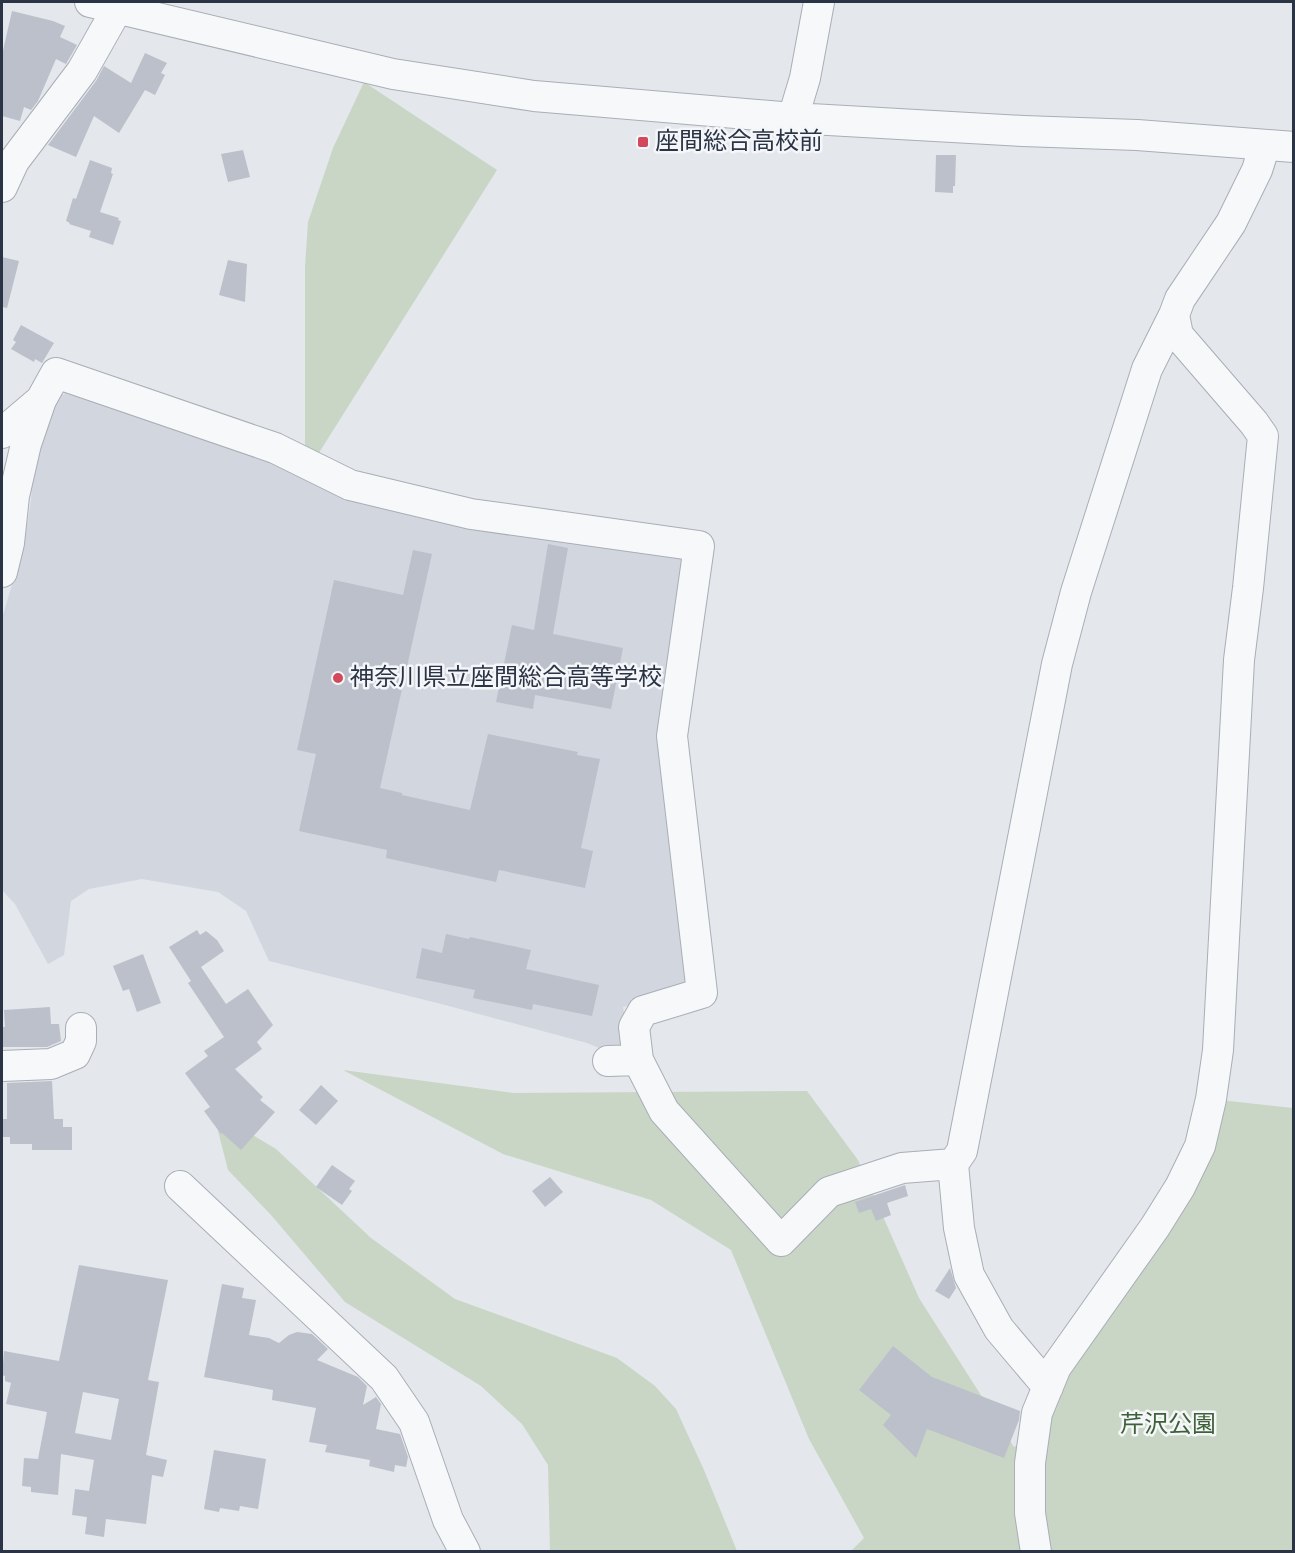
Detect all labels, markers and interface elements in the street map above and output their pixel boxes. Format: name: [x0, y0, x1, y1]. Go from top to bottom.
place label: 座間総合高校前: [655, 128, 823, 154]
marker: 座間総合高校前: [636, 135, 650, 149]
place label: 神奈川県立座間総合高等学校: [350, 664, 662, 690]
marker: 神奈川県立座間総合高等学校: [331, 671, 345, 685]
park label: 芹沢公園: [1120, 1411, 1216, 1437]

